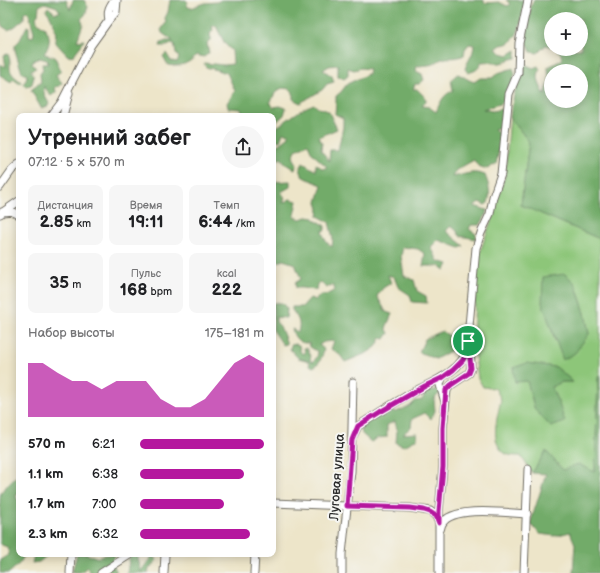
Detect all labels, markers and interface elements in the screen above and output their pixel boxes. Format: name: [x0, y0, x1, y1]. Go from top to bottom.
map controls: [544, 12, 588, 108]
button: +: [544, 12, 588, 56]
button: −: [544, 64, 588, 108]
text: Утренний забег: [28, 125, 191, 152]
button: share: [222, 126, 264, 168]
text: 07:12 · 5 × 570 m: [28, 154, 125, 170]
text: Дистанция: [37, 199, 93, 212]
text: Время: [130, 199, 162, 212]
text: Темп: [214, 199, 240, 212]
text: 2.85: [40, 212, 74, 232]
text: 19:11: [128, 212, 164, 232]
text: 6:44: [198, 212, 233, 232]
text: km: [74, 217, 91, 230]
text: /km: [233, 217, 255, 230]
text: Пульс: [131, 267, 161, 280]
text: kcal: [217, 267, 237, 280]
text: 35: [49, 273, 69, 293]
text: m: [69, 278, 81, 291]
text: 168: [120, 280, 148, 300]
text: 222: [211, 280, 242, 300]
text: bpm: [148, 285, 172, 298]
pin: [451, 324, 485, 358]
text: Набор высоты: [28, 325, 115, 341]
text: 175–181 m: [205, 325, 264, 341]
icon: arrive: [457, 330, 479, 352]
street label: Луговая улица: [326, 433, 348, 522]
text: 570 m: [28, 436, 65, 452]
text: 6:21: [92, 436, 115, 452]
text: 1.1 km: [28, 466, 63, 482]
text: 6:38: [92, 466, 118, 482]
text: 1.7 km: [28, 496, 65, 512]
text: 7:00: [92, 496, 116, 512]
text: 2.3 km: [28, 526, 68, 542]
text: 6:32: [92, 526, 118, 542]

